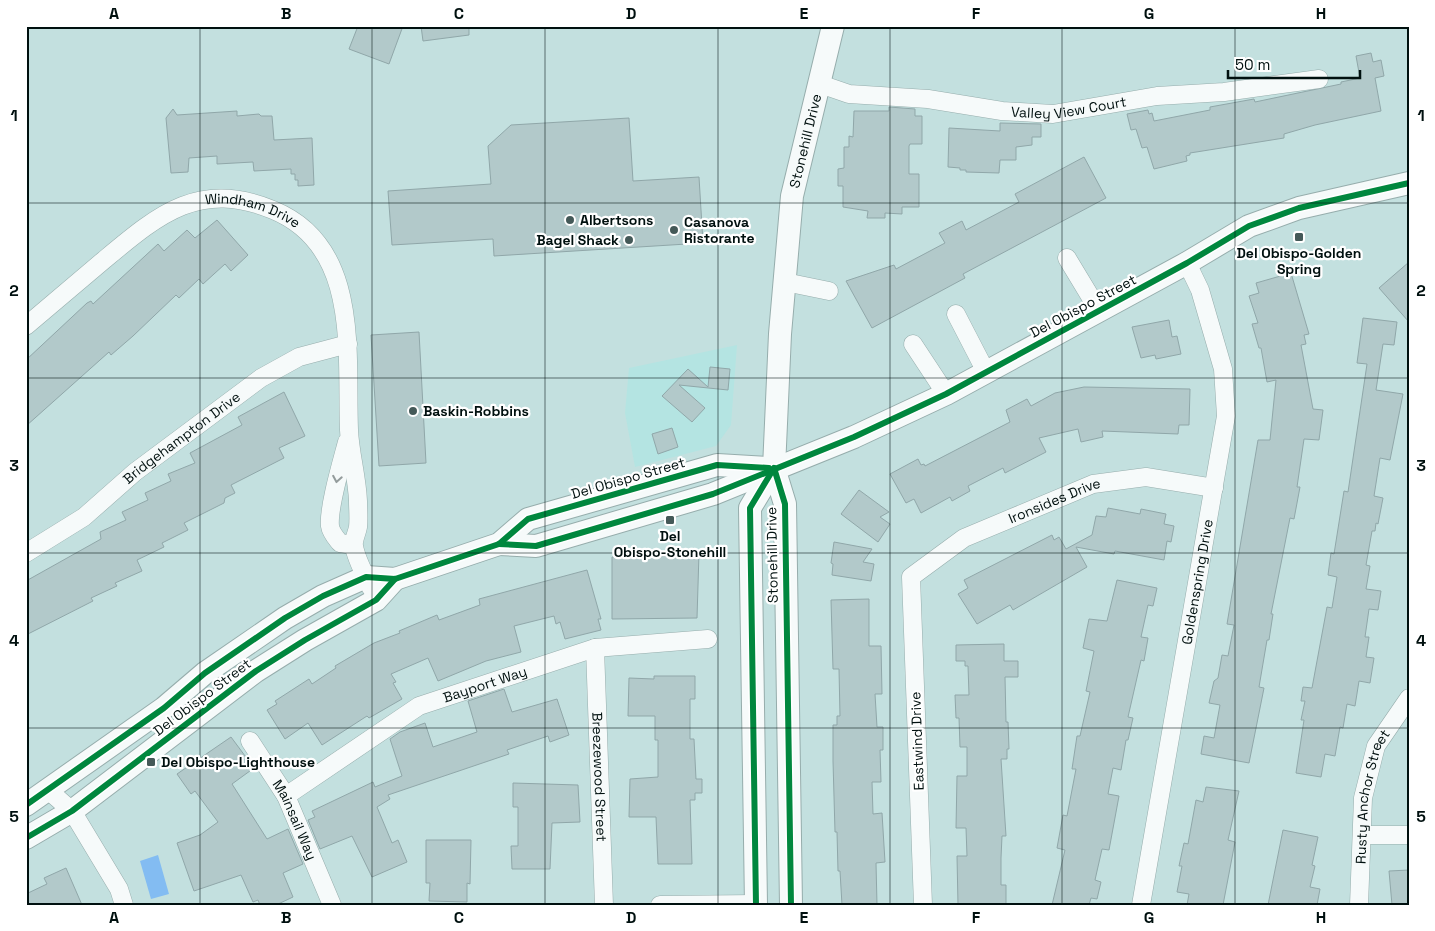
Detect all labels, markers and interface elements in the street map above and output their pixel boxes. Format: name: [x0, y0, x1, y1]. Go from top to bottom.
text: A: [109, 3, 119, 24]
text: B: [281, 3, 291, 24]
text: C: [454, 3, 464, 24]
text: D: [626, 3, 636, 24]
text: E: [800, 3, 809, 24]
text: F: [972, 3, 981, 24]
text: G: [1144, 3, 1154, 24]
text: H: [1316, 3, 1326, 24]
scale bar: [1228, 48, 1360, 80]
text: 50 m: [1235, 55, 1270, 74]
street label: Stonehill Drive: [785, 92, 825, 190]
street label: Valley View Court: [1010, 92, 1128, 123]
text: 1: [10, 105, 18, 126]
text: 1: [1417, 105, 1425, 126]
street label: Windham Drive: [204, 189, 304, 232]
place label: Albertsons: [580, 211, 653, 229]
place label: Casanova Ristorante: [684, 213, 755, 247]
marker: Albertsons: [564, 214, 576, 226]
marker: Casanova Ristorante: [668, 224, 680, 236]
place label: Bagel Shack: [536, 231, 619, 249]
marker: Del Obispo-Golden Spring: [1293, 231, 1305, 243]
marker: Bagel Shack: [623, 234, 635, 246]
place label: Del Obispo-Golden Spring: [1237, 244, 1361, 278]
street label: Del Obispo Street: [1027, 270, 1139, 342]
text: 2: [9, 280, 19, 301]
text: 2: [1416, 280, 1426, 301]
street label: Bridgehampton Drive: [119, 388, 244, 488]
place label: Baskin-Robbins: [423, 402, 529, 420]
marker: Baskin-Robbins: [407, 405, 419, 417]
street label: Del Obispo Street: [569, 453, 687, 503]
text: 3: [9, 455, 19, 476]
text: 3: [1416, 455, 1426, 476]
street label: Ironsides Drive: [1006, 474, 1101, 527]
one-way arrow: [333, 475, 343, 484]
street label: Stonehill Drive: [762, 507, 782, 603]
marker: Del Obispo-Stonehill: [664, 514, 676, 526]
street label: Goldenspring Drive: [1177, 518, 1217, 646]
place label: Del Obispo-Stonehill: [614, 527, 726, 561]
text: 4: [9, 630, 19, 651]
text: 4: [1416, 630, 1426, 651]
street label: Del Obispo Street: [150, 654, 254, 740]
street label: Bayport Way: [441, 662, 529, 706]
street label: Eastwind Drive: [906, 691, 928, 791]
street label: Breezewood Street: [588, 712, 611, 842]
street label: Rusty Anchor Street: [1352, 726, 1394, 864]
place label: Del Obispo-Lighthouse: [161, 753, 315, 771]
marker: Del Obispo-Lighthouse: [145, 756, 157, 768]
street label: Mainsail Way: [269, 776, 321, 863]
text: 5: [9, 806, 19, 827]
text: 5: [1416, 806, 1426, 827]
text: A: [109, 907, 119, 928]
text: B: [281, 907, 291, 928]
text: C: [454, 907, 464, 928]
text: D: [626, 907, 636, 928]
text: E: [800, 907, 809, 928]
text: F: [972, 907, 981, 928]
text: G: [1144, 907, 1154, 928]
text: H: [1316, 907, 1326, 928]

